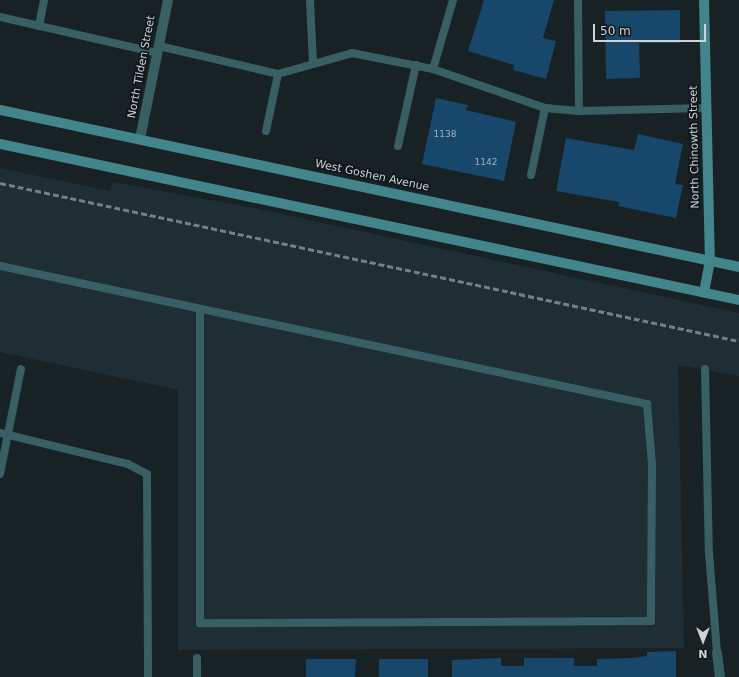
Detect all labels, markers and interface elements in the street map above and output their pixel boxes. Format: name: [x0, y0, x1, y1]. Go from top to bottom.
street label: North Tilden Street: [126, 15, 158, 119]
scale bar: [595, 16, 708, 42]
text: 50 m: [600, 24, 631, 38]
street label: North Chinowth Street: [687, 85, 703, 209]
house number: 1138: [434, 129, 456, 139]
street label: West Goshen Avenue: [314, 157, 430, 195]
house number: 1142: [475, 157, 497, 167]
north arrow: [683, 621, 723, 661]
text: N: [698, 647, 708, 660]

